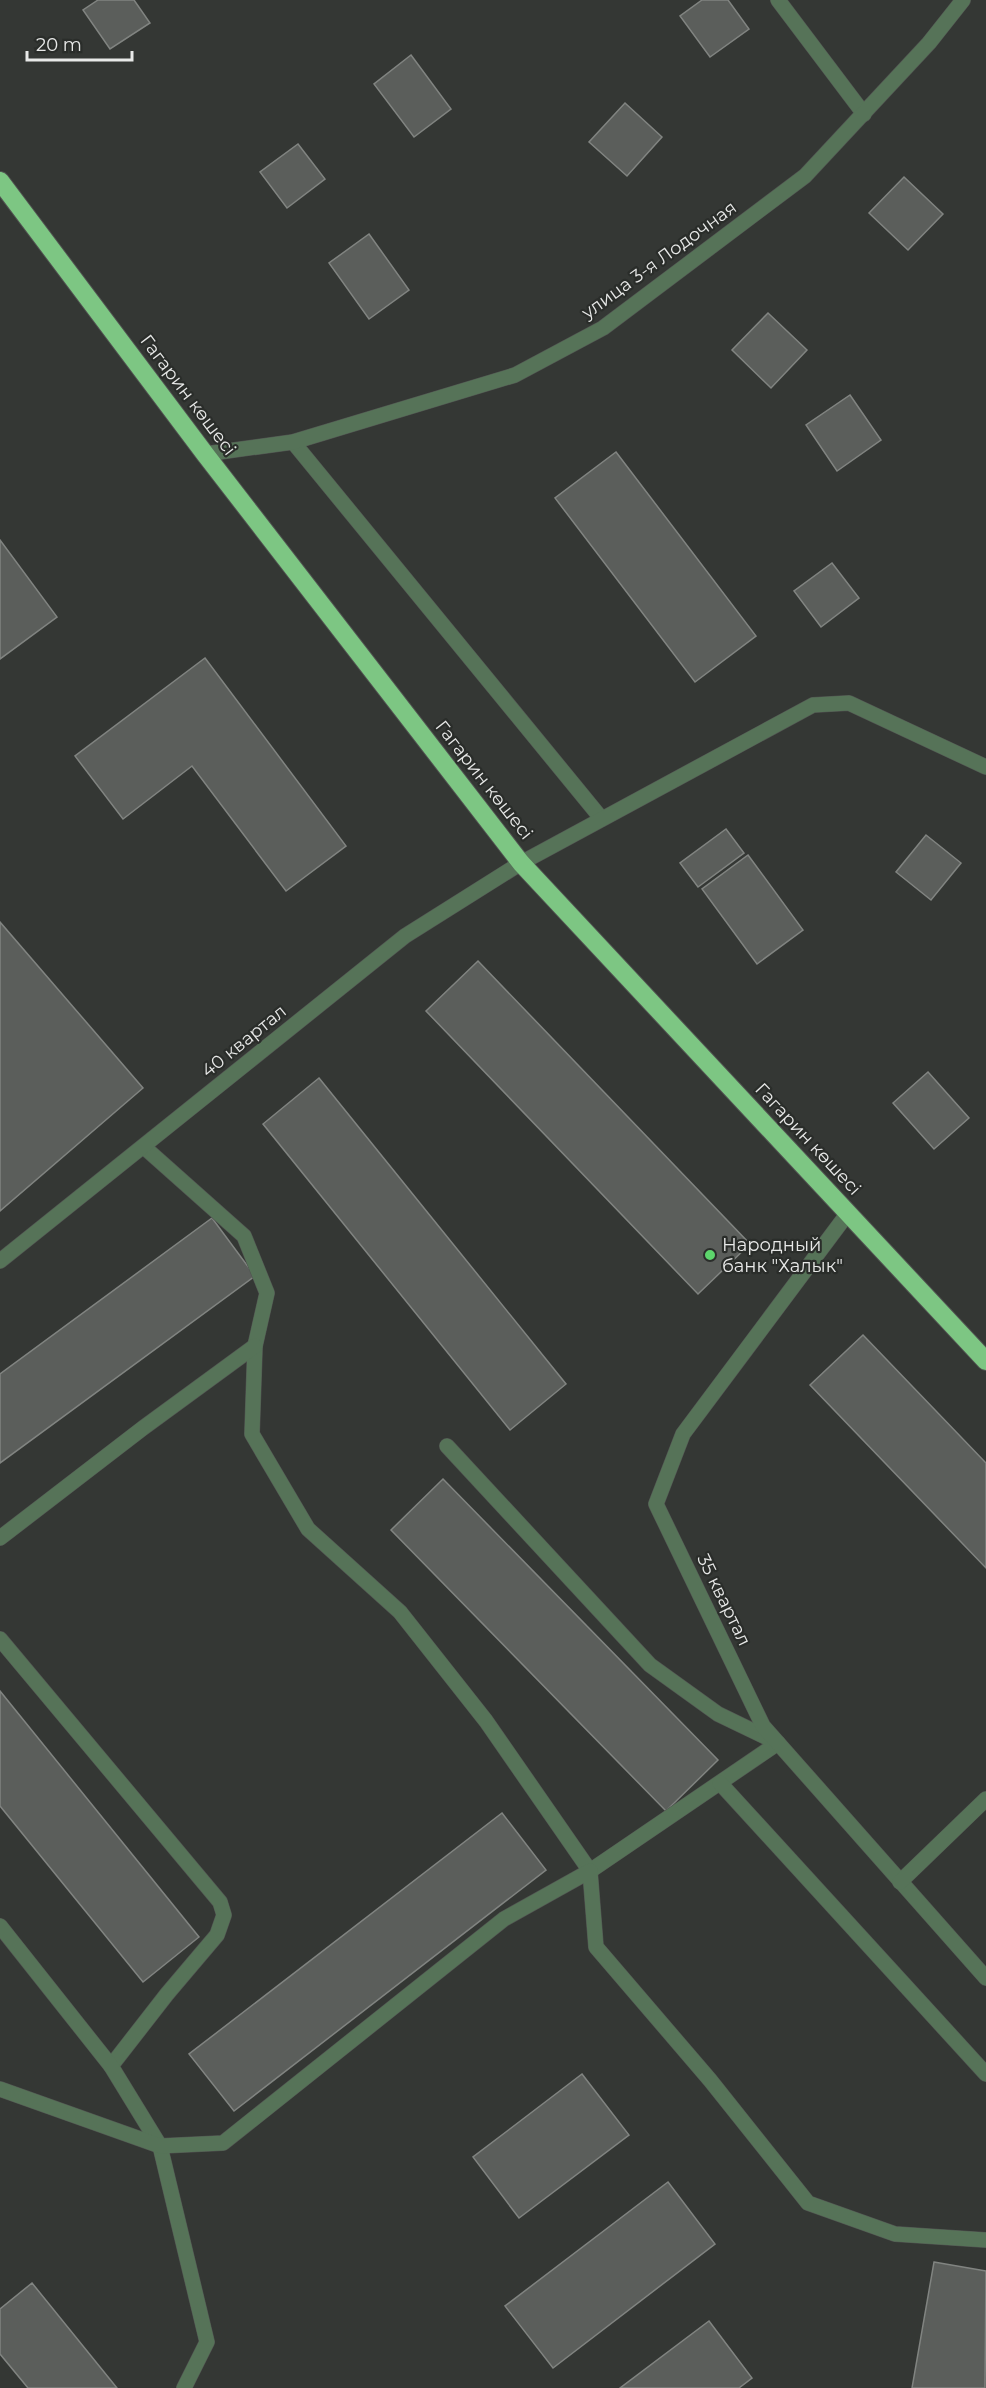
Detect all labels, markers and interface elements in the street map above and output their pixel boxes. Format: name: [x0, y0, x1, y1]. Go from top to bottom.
scale bar: [27, 24, 132, 62]
text: 20 m: [36, 34, 82, 56]
street label: улица 3-я Лодочная: [576, 196, 741, 324]
street label: Гагарин көшесі: [135, 330, 241, 460]
street label: Гагарин көшесі: [431, 716, 537, 844]
street label: 40 квартал: [197, 1000, 291, 1082]
street label: Гагарин көшесі: [750, 1078, 866, 1200]
place label: Народный банк "Халык": [722, 1234, 843, 1277]
marker: Народный банк "Халык": [703, 1248, 717, 1262]
street label: 35 квартал: [692, 1551, 756, 1649]

